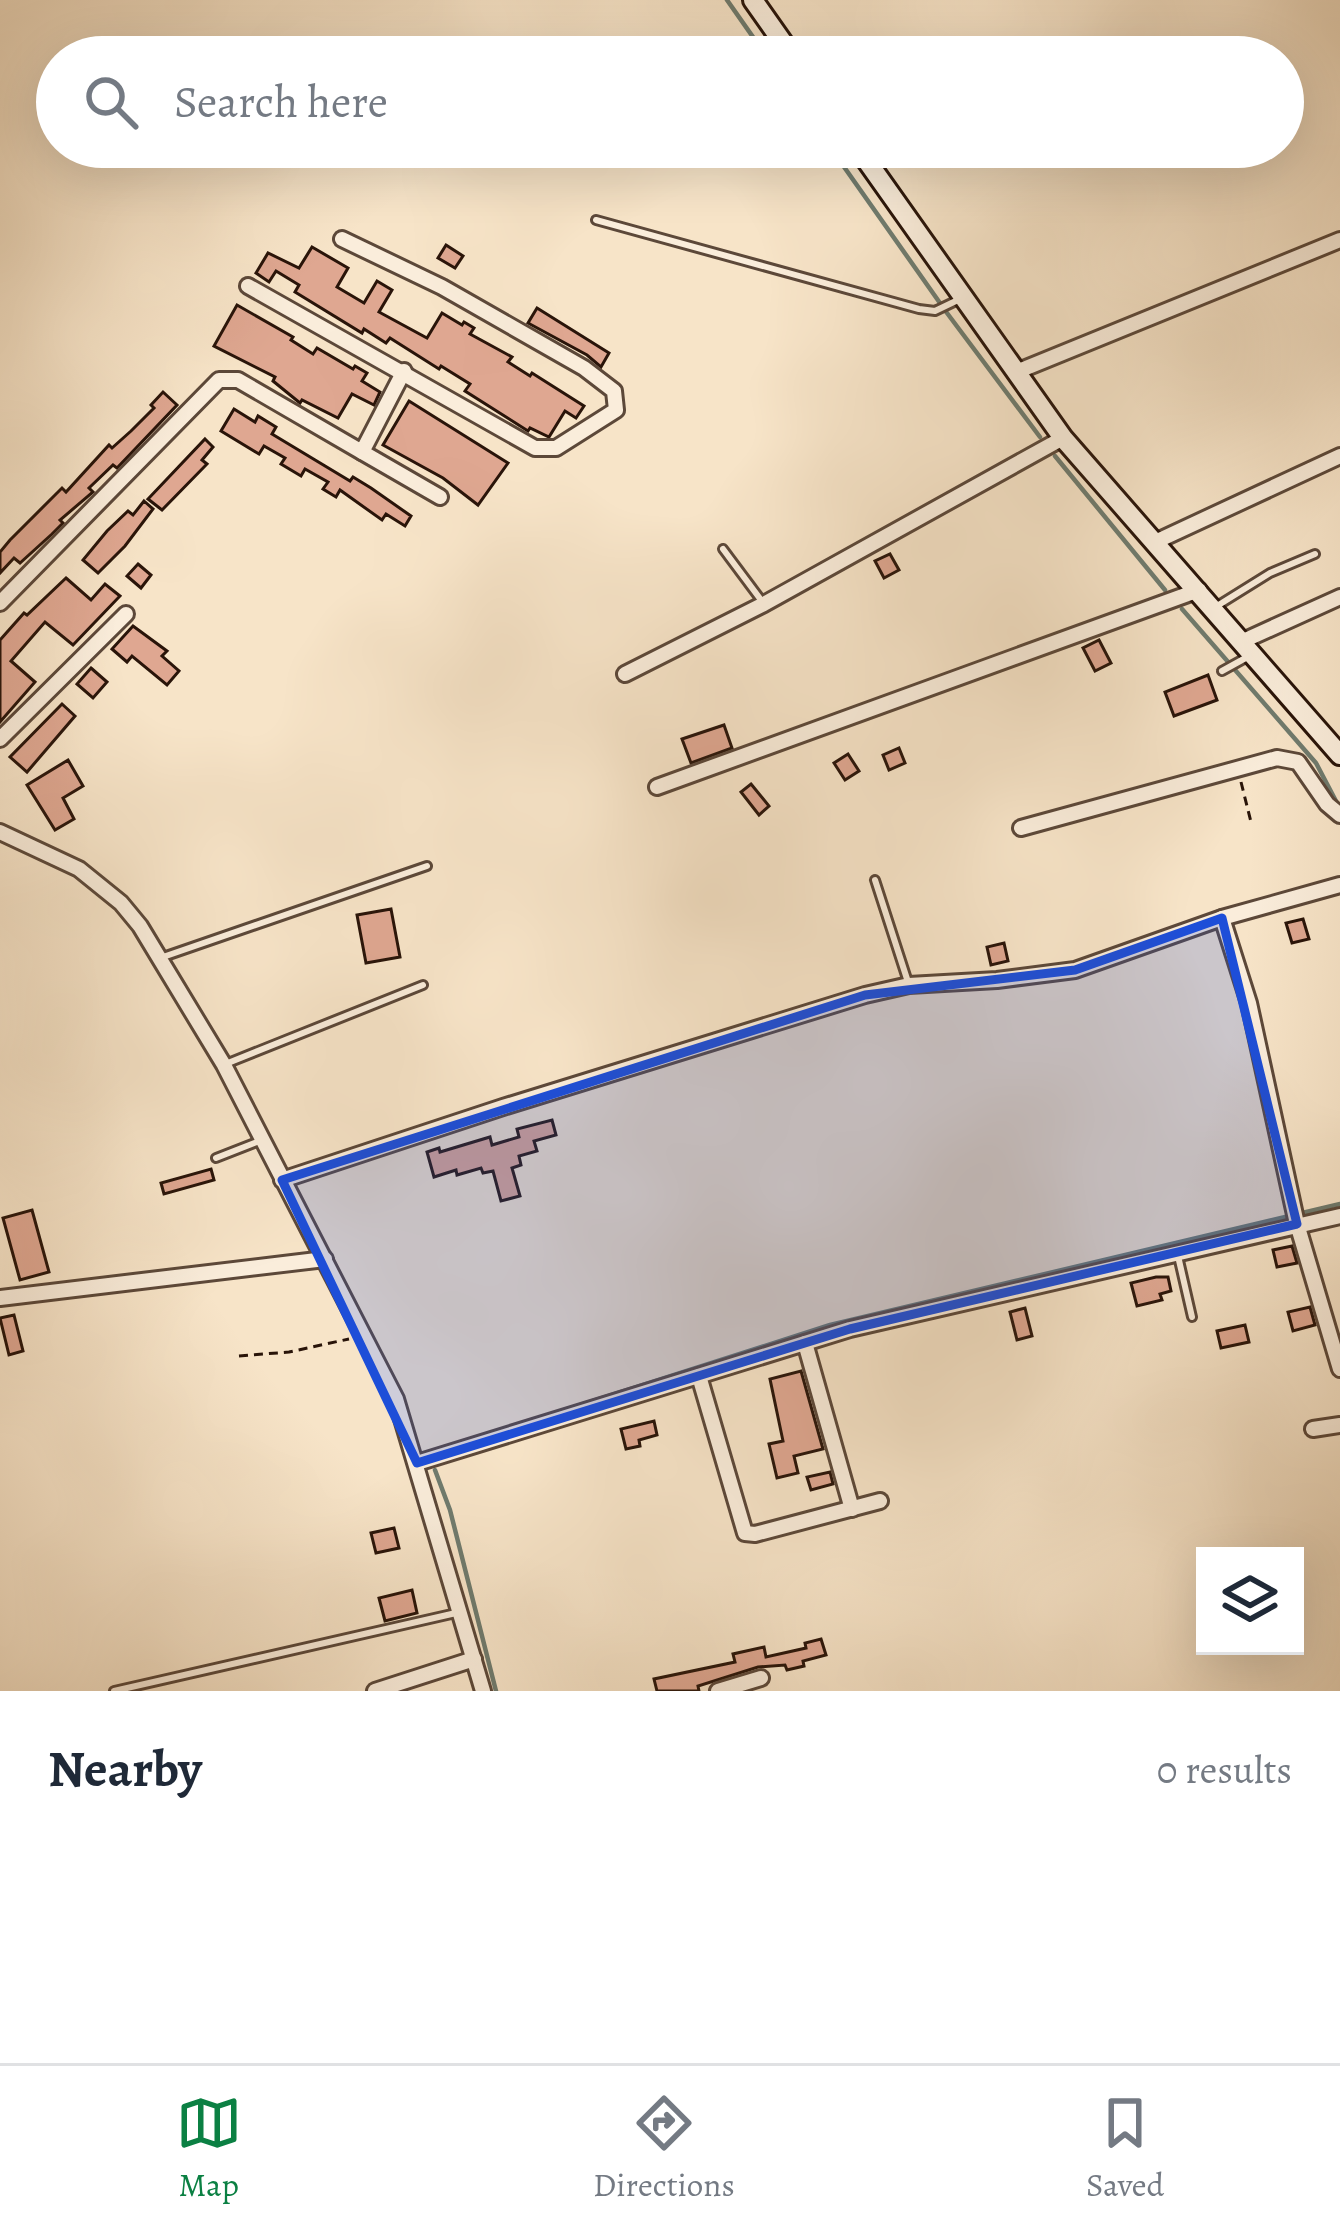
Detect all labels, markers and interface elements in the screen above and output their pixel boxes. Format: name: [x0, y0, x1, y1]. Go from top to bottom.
search box: [36, 36, 1304, 168]
icon: search: [78, 69, 144, 135]
text: Search here: [174, 71, 388, 133]
map controls: [1196, 1547, 1304, 1655]
button: layers: [1196, 1547, 1304, 1655]
text: Nearby: [48, 1734, 202, 1804]
text: 0 results: [1157, 1743, 1292, 1796]
tab: Map: [176, 2090, 242, 2207]
tab: Directions: [593, 2090, 735, 2207]
tab: Saved: [1086, 2090, 1164, 2207]

